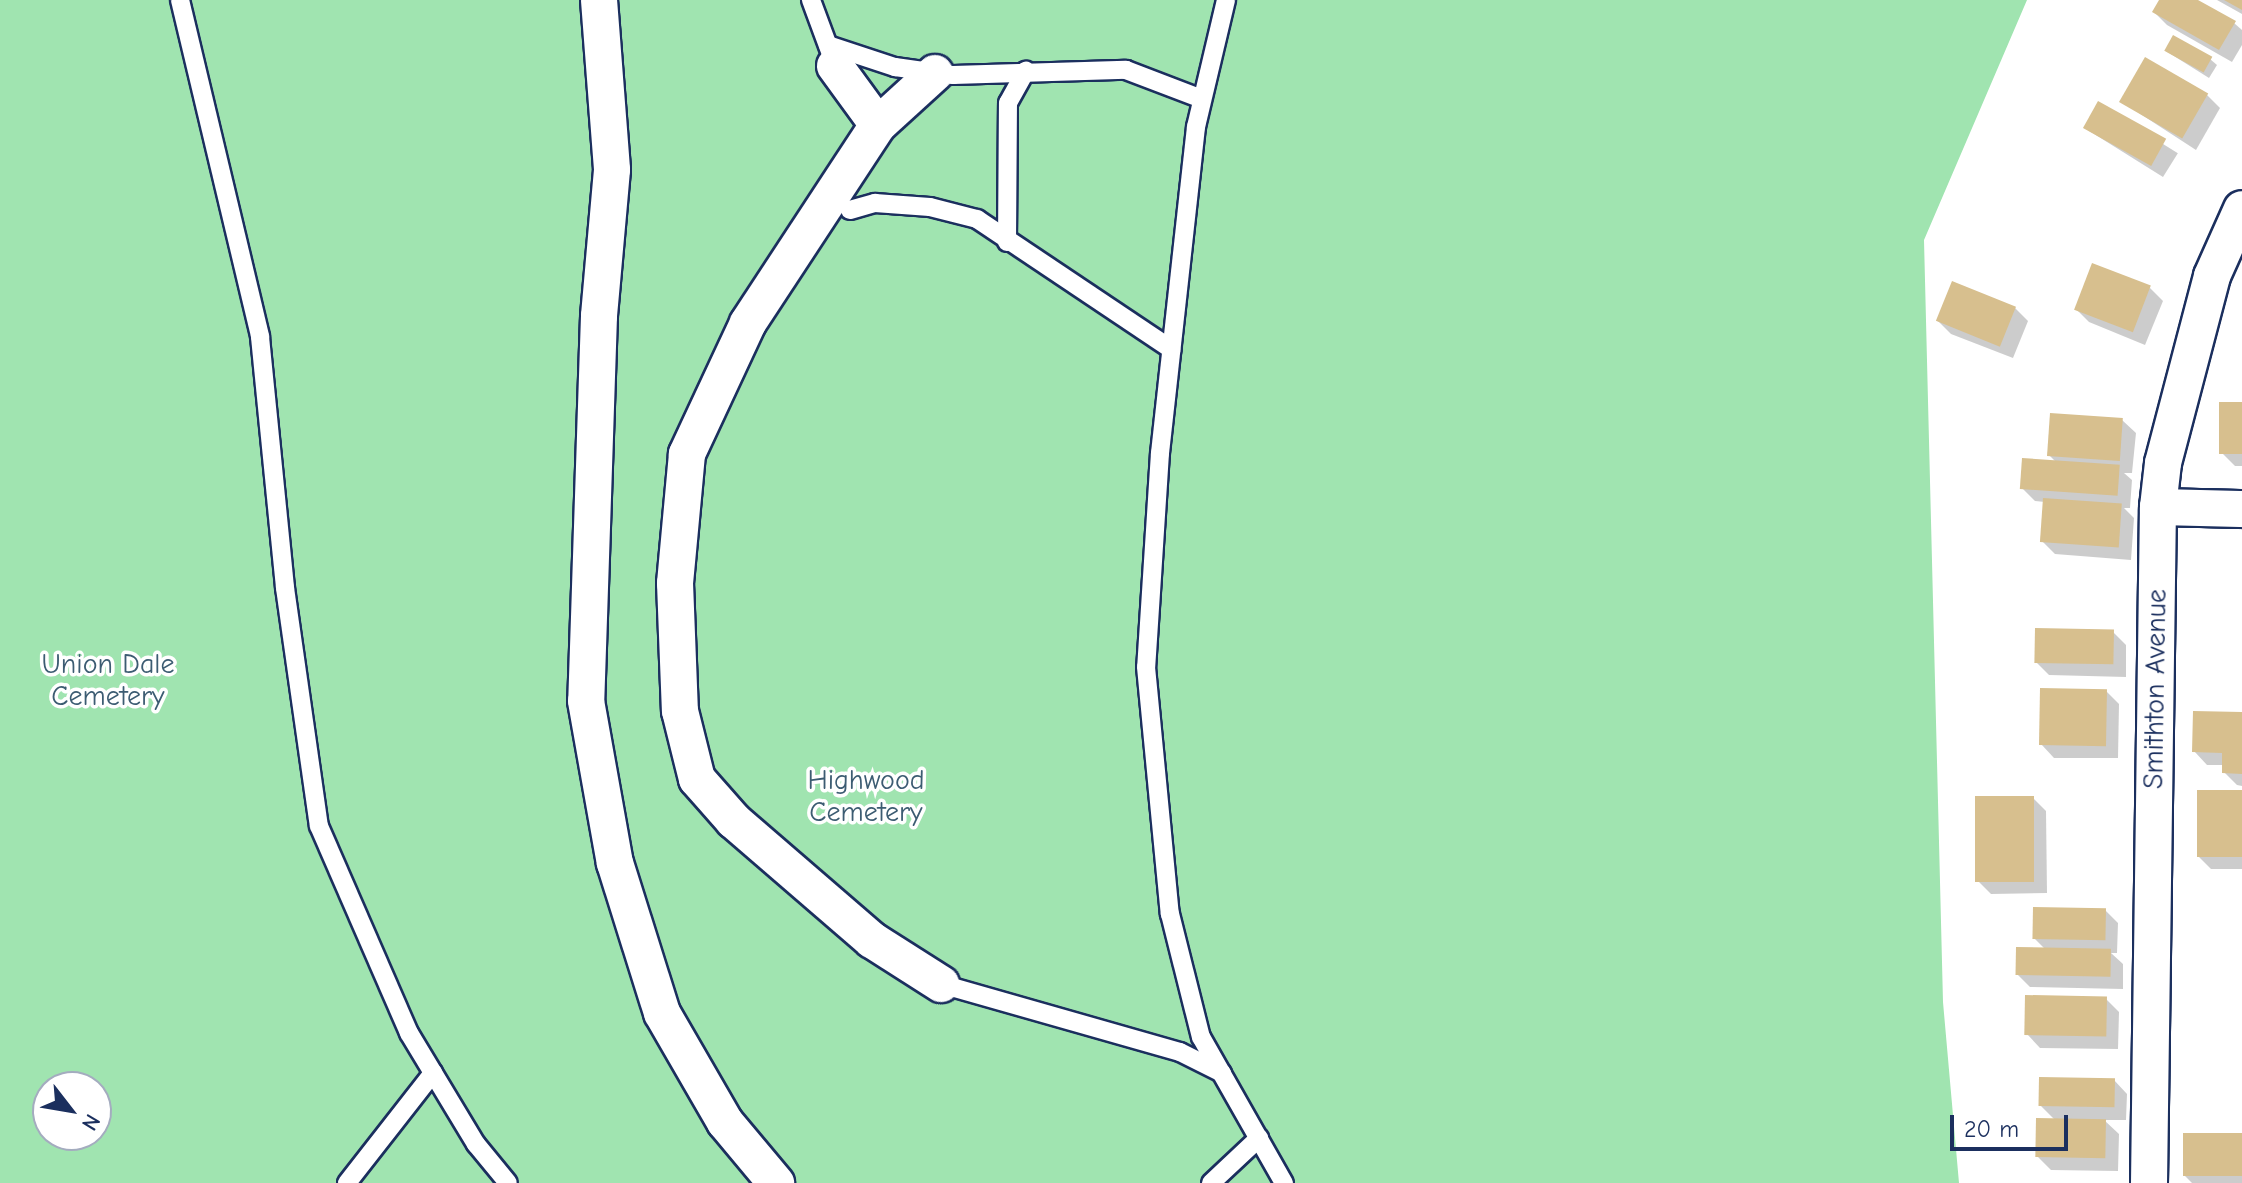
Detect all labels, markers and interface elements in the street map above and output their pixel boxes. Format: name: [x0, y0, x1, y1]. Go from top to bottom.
street label: Smithton Avenue: [2136, 589, 2174, 789]
park label: Union Dale Cemetery: [41, 647, 175, 713]
park label: Highwood Cemetery: [807, 763, 925, 829]
north arrow: [32, 1071, 112, 1151]
scale bar: [1954, 1099, 2072, 1149]
text: N: [76, 1109, 106, 1135]
text: 20 m: [1964, 1115, 2019, 1143]

